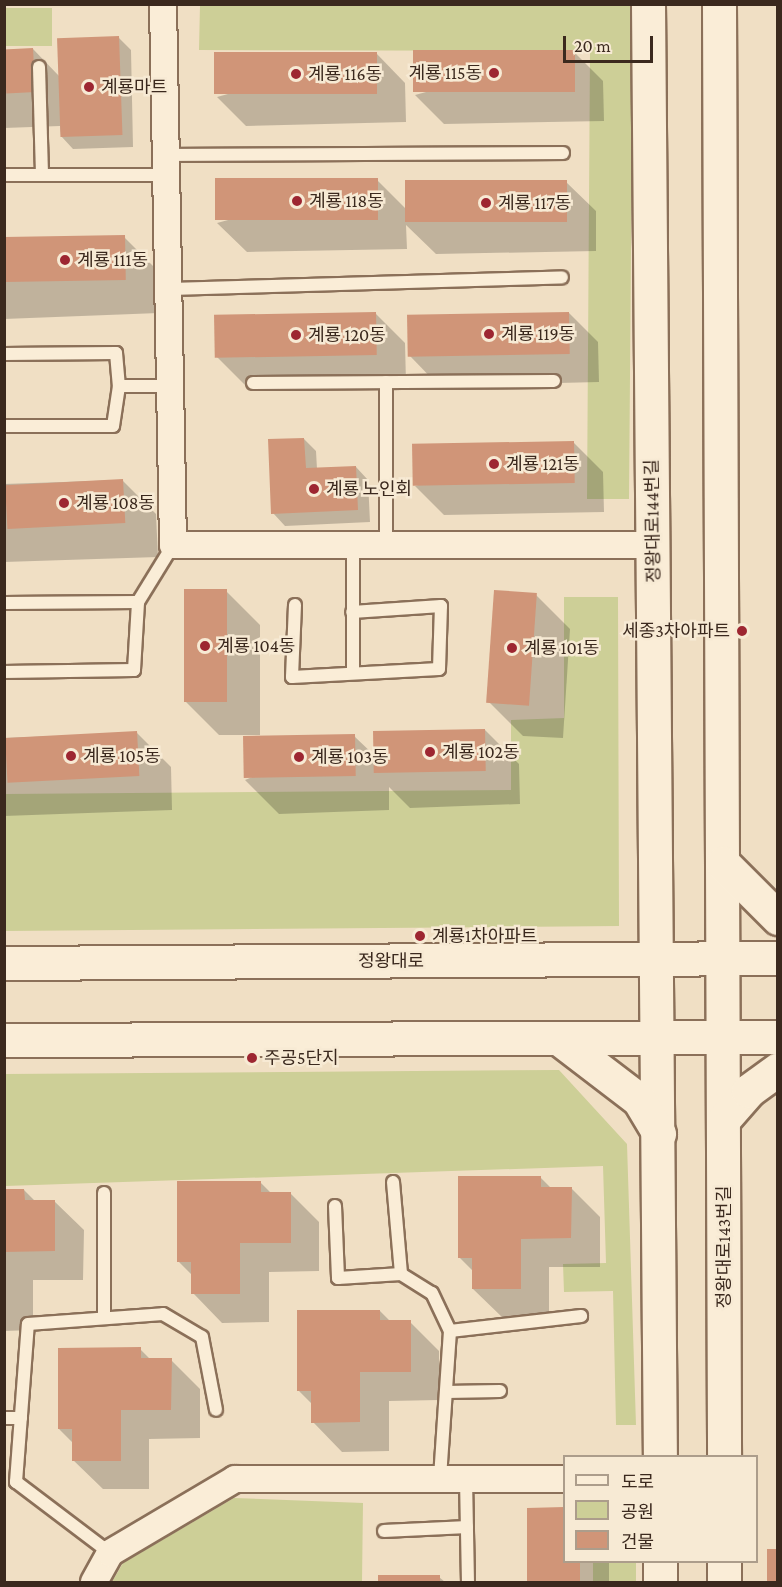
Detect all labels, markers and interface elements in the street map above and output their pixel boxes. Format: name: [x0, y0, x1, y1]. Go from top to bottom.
scale bar: [566, 24, 656, 62]
text: 20 m: [574, 36, 611, 56]
place label: 계룡 115동: [409, 62, 482, 84]
place label: 계룡 116동: [308, 63, 382, 85]
marker: 계룡 115동: [487, 66, 501, 80]
marker: 계룡 116동: [289, 67, 303, 81]
place label: 계룡마트: [101, 76, 167, 98]
marker: 계룡마트: [82, 80, 96, 94]
place label: 계룡 118동: [309, 190, 384, 212]
place label: 계룡 117동: [498, 192, 571, 214]
marker: 계룡 118동: [290, 194, 304, 208]
marker: 계룡 117동: [479, 196, 493, 210]
place label: 계룡 111동: [77, 249, 148, 271]
marker: 계룡 111동: [58, 253, 72, 267]
place label: 계룡 119동: [501, 323, 575, 345]
place label: 계룡 120동: [308, 324, 386, 346]
marker: 계룡 119동: [482, 327, 496, 341]
marker: 계룡 120동: [289, 328, 303, 342]
place label: 계룡 121동: [506, 453, 580, 475]
marker: 계룡 121동: [487, 457, 501, 471]
street label: 정왕대로144번길: [641, 459, 665, 583]
place label: 계룡 노인회: [326, 478, 412, 500]
marker: 계룡 노인회: [307, 482, 321, 496]
place label: 계룡 108동: [76, 492, 155, 514]
marker: 계룡 108동: [57, 496, 71, 510]
place label: 세종3차아파트: [622, 620, 730, 642]
marker: 세종3차아파트: [735, 624, 749, 638]
place label: 계룡 104동: [217, 635, 295, 657]
place label: 계룡 101동: [524, 637, 599, 659]
marker: 계룡 104동: [198, 639, 212, 653]
marker: 계룡 101동: [505, 641, 519, 655]
place label: 계룡 102동: [442, 741, 520, 763]
place label: 계룡 105동: [83, 745, 161, 767]
marker: 계룡 102동: [423, 745, 437, 759]
place label: 계룡 103동: [311, 746, 389, 768]
marker: 계룡 105동: [64, 749, 78, 763]
marker: 계룡 103동: [292, 750, 306, 764]
place label: 계룡1차아파트: [432, 925, 537, 947]
marker: 계룡1차아파트: [413, 929, 427, 943]
street label: 정왕대로: [358, 950, 424, 972]
place label: 주공5단지: [264, 1047, 339, 1069]
marker: 주공5단지: [245, 1051, 259, 1065]
street label: 정왕대로143번길: [713, 1186, 735, 1308]
legend: [563, 1455, 758, 1563]
text: 도로: [621, 1472, 654, 1492]
text: 공원: [621, 1502, 654, 1522]
text: 건물: [621, 1532, 654, 1552]

